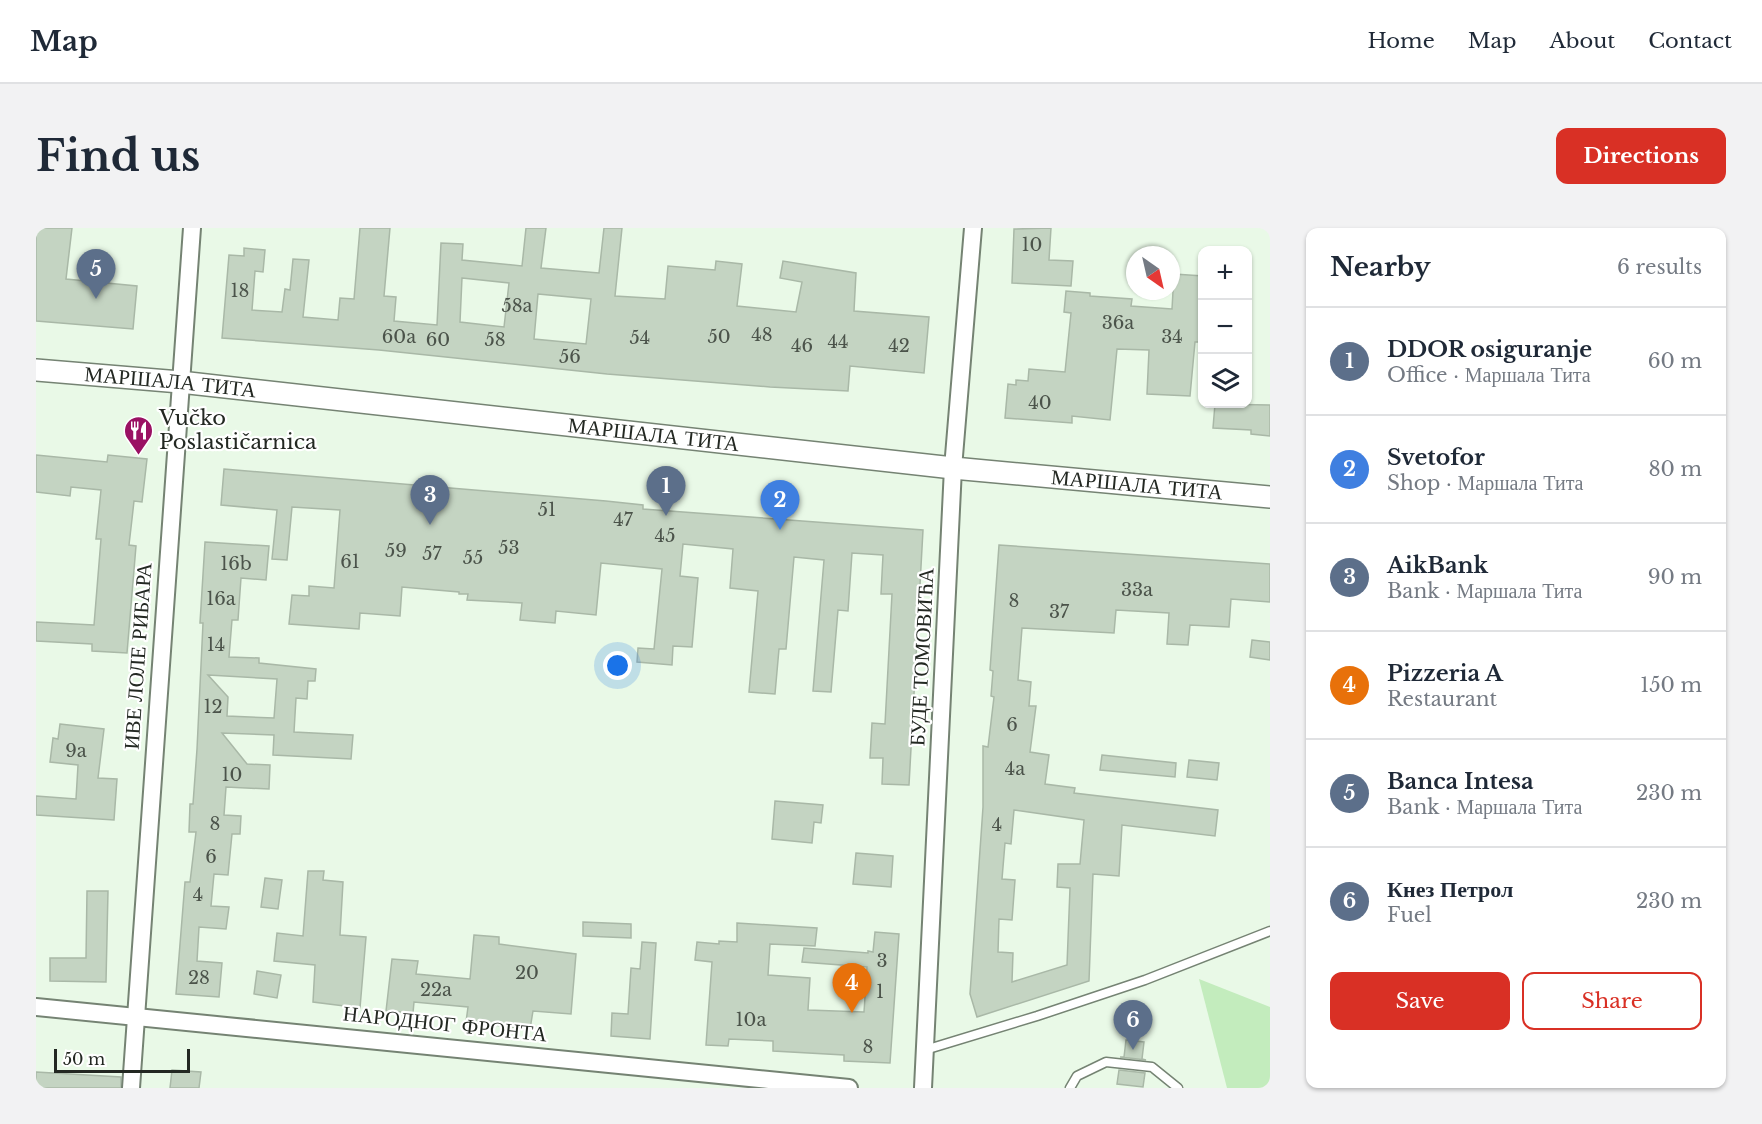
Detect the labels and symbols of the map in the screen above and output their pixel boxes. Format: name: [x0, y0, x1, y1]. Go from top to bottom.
house number: 10: [1022, 234, 1042, 256]
north arrow: [1126, 246, 1180, 300]
pin: 5: [76, 250, 116, 299]
house number: 18: [231, 280, 249, 302]
house number: 58a: [501, 295, 533, 317]
house number: 36a: [1102, 312, 1134, 334]
house number: 48: [751, 324, 773, 346]
house number: 60a: [382, 326, 416, 348]
house number: 50: [707, 326, 731, 348]
house number: 34: [1161, 326, 1183, 348]
house number: 54: [630, 327, 650, 349]
house number: 60: [426, 329, 450, 351]
house number: 58: [484, 329, 506, 351]
house number: 44: [827, 331, 849, 353]
house number: 46: [791, 335, 813, 357]
house number: 42: [888, 335, 910, 357]
house number: 56: [559, 346, 581, 368]
street label: МАРШАЛА ТИТА: [84, 361, 258, 403]
house number: 40: [1028, 392, 1052, 414]
place label: Vučko Poslastičarnica: [158, 405, 317, 455]
street label: МАРШАЛА ТИТА: [567, 412, 741, 457]
restaurant icon: Vučko Poslastičarnica: [122, 414, 154, 456]
street label: МАРШАЛА ТИТА: [1050, 464, 1225, 506]
pin: 1: [646, 466, 686, 516]
pin: 3: [410, 476, 450, 525]
pin: 2: [760, 480, 800, 530]
house number: 51: [538, 499, 556, 521]
house number: 47: [613, 509, 634, 531]
house number: 45: [655, 525, 675, 547]
house number: 53: [498, 537, 520, 559]
house number: 59: [385, 540, 407, 562]
house number: 57: [422, 543, 443, 565]
house number: 55: [463, 547, 483, 569]
house number: 61: [340, 551, 360, 573]
house number: 16b: [220, 553, 252, 575]
street label: ИВЕ ЛОЛЕ РИБАРА: [118, 561, 158, 750]
street label: БУДЕ ТОМОВИЋА: [904, 566, 940, 747]
house number: 33a: [1121, 579, 1153, 601]
house number: 16a: [206, 588, 236, 610]
house number: 8: [1009, 590, 1019, 612]
house number: 37: [1049, 601, 1070, 623]
house number: 14: [207, 634, 225, 656]
your location: [603, 651, 632, 680]
house number: 12: [203, 696, 223, 718]
house number: 6: [1006, 714, 1018, 736]
house number: 9a: [65, 740, 87, 762]
house number: 4a: [1005, 758, 1025, 780]
house number: 10: [222, 764, 242, 786]
house number: 8: [210, 813, 220, 835]
house number: 4: [992, 814, 1002, 836]
house number: 6: [205, 846, 217, 868]
house number: 4: [193, 884, 203, 906]
house number: 3: [876, 950, 888, 972]
house number: 20: [515, 962, 539, 984]
pin: 4: [832, 964, 872, 1013]
house number: 28: [188, 967, 210, 989]
house number: 22a: [420, 979, 452, 1001]
house number: 1: [876, 981, 884, 1003]
street label: НАРОДНОГ ФРОНТА: [342, 1000, 549, 1048]
pin: 6: [1114, 1000, 1152, 1050]
house number: 10a: [736, 1009, 766, 1031]
house number: 8: [863, 1036, 873, 1058]
scale bar: [54, 1046, 190, 1074]

